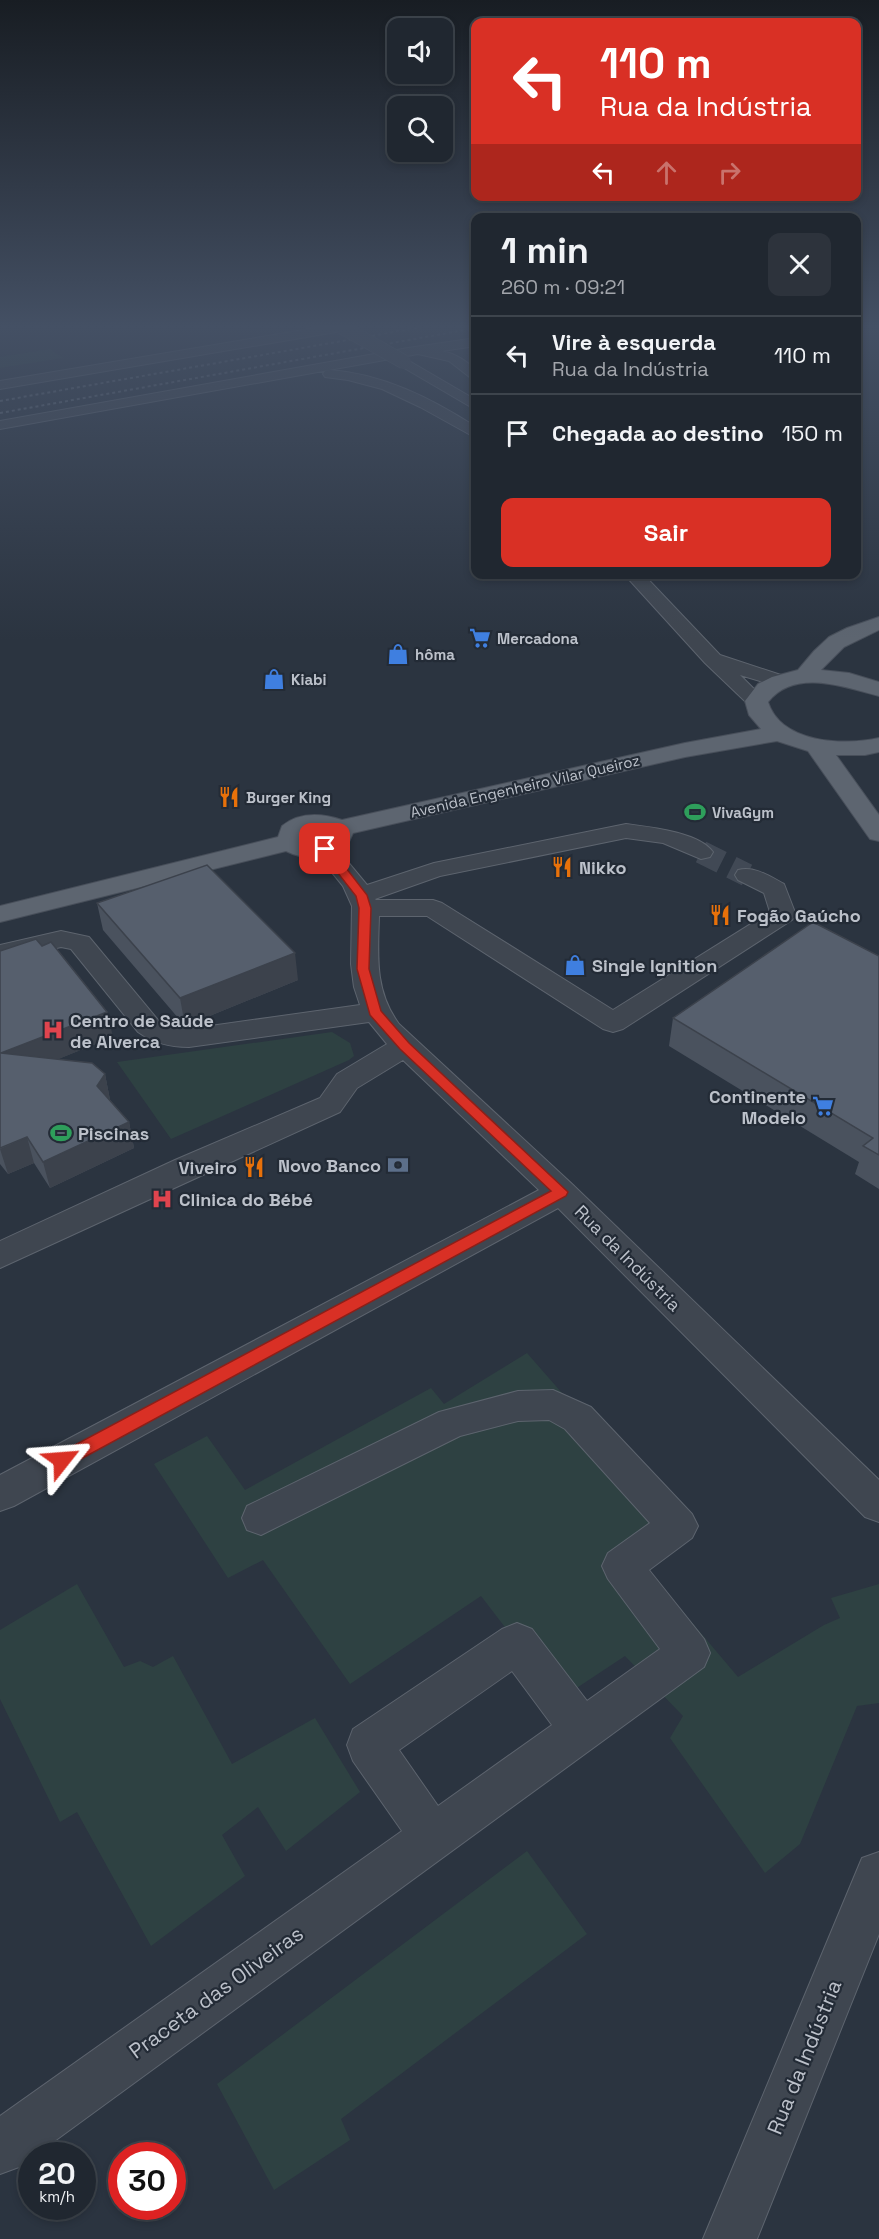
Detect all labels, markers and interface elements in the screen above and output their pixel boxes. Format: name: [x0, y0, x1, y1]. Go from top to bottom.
map controls: [387, 18, 453, 162]
button: sound: [387, 18, 453, 84]
text: 110 m: [600, 37, 712, 90]
icon: left: [501, 42, 579, 120]
text: Rua da Indústria: [600, 89, 812, 124]
button: search: [387, 96, 453, 162]
icon: left: [587, 156, 620, 189]
icon: ahead: [650, 156, 683, 189]
icon: right: [713, 156, 746, 189]
text: 1 min: [501, 228, 589, 274]
button: close: [768, 233, 831, 296]
text: 260 m · 09:21: [501, 274, 625, 300]
text: Vire à esquerda: [552, 328, 716, 356]
icon: left: [501, 339, 534, 372]
text: 110 m: [774, 341, 831, 369]
text: Rua da Indústria: [552, 356, 709, 382]
icon: arrive: [501, 417, 534, 450]
text: Chegada ao destino: [552, 419, 764, 447]
text: 150 m: [782, 419, 843, 447]
button: Sair: [501, 498, 831, 567]
supermarket icon: Mercadona: [468, 626, 492, 650]
place label: Mercadona: [497, 629, 579, 648]
shop icon: hôma: [386, 642, 410, 666]
place label: hôma: [415, 645, 455, 664]
shop icon: Kiabi: [262, 667, 286, 691]
place label: Kiabi: [291, 670, 327, 689]
street label: Avenida Engenheiro Vilar Queiroz: [408, 750, 642, 822]
restaurant icon: Burger King: [217, 785, 241, 809]
place label: Burger King: [246, 788, 331, 807]
sports icon: VivaGym: [683, 800, 707, 824]
place label: VivaGym: [712, 803, 774, 822]
pin: [299, 823, 350, 874]
icon: arrive: [308, 832, 341, 865]
restaurant icon: Nikko: [550, 855, 574, 879]
place label: Nikko: [579, 856, 627, 879]
restaurant icon: Fogão Gaúcho: [708, 903, 732, 927]
place label: Fogão Gaúcho: [737, 904, 861, 927]
shop icon: Single Ignition: [563, 953, 587, 977]
place label: Single Ignition: [592, 954, 717, 977]
place label: Centro de Saúde de Alverca: [70, 1009, 214, 1053]
hospital icon: Centro de Saúde de Alverca: [41, 1018, 65, 1042]
place label: Continente Modelo: [709, 1085, 806, 1129]
supermarket icon: Continente Modelo: [811, 1094, 835, 1118]
sports icon: Piscinas: [49, 1121, 73, 1145]
place label: Piscinas: [78, 1122, 149, 1145]
bank icon: Novo Banco: [386, 1153, 410, 1177]
place label: Novo Banco: [278, 1154, 381, 1177]
restaurant icon: Viveiro: [242, 1155, 266, 1179]
place label: Viveiro: [178, 1156, 237, 1179]
hospital icon: Clinica do Bébé: [150, 1187, 174, 1211]
place label: Clinica do Bébé: [179, 1188, 313, 1211]
street label: Rua da Indústria: [570, 1200, 686, 1316]
position arrow: [30, 1428, 94, 1492]
street label: Praceta das Oliveiras: [124, 1920, 308, 2064]
street label: Rua da Indústria: [761, 1976, 847, 2138]
speed limit sign: 30: [108, 2142, 186, 2220]
text: 20: [38, 2154, 76, 2193]
text: km/h: [39, 2187, 75, 2206]

